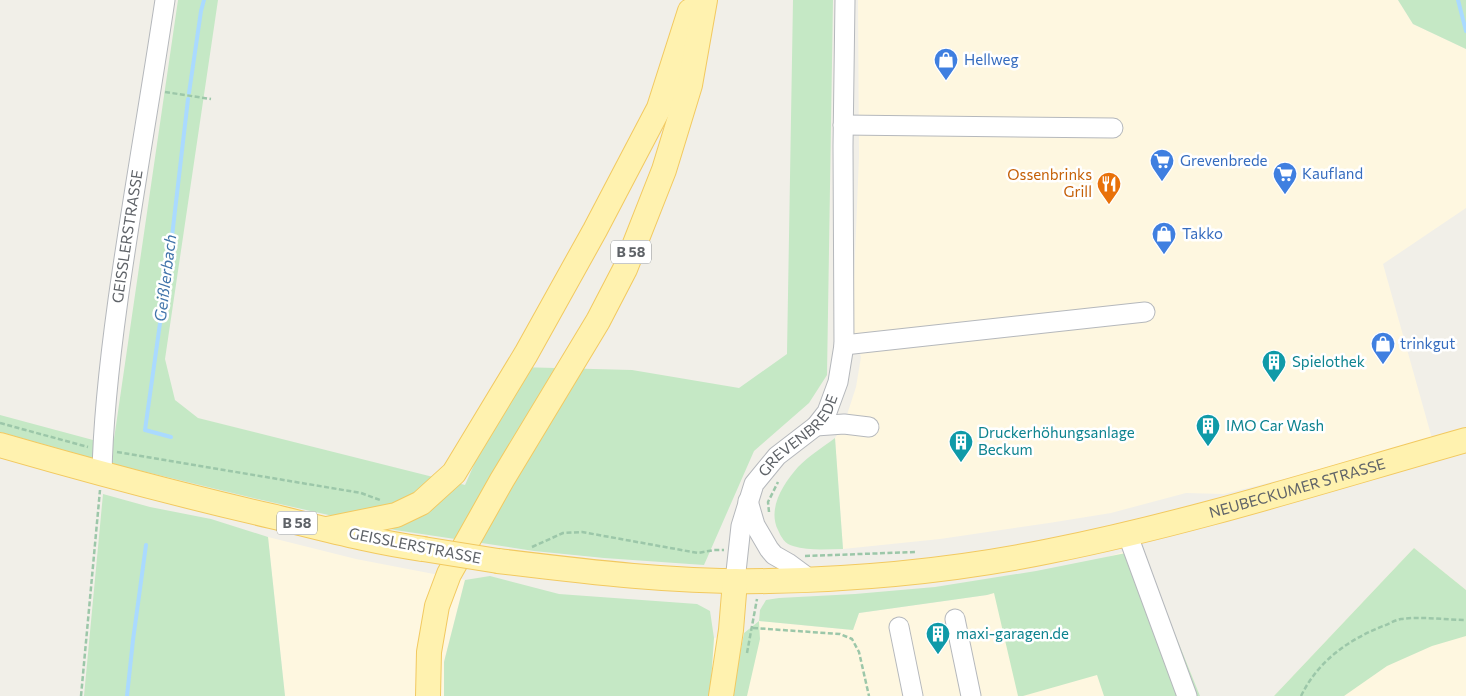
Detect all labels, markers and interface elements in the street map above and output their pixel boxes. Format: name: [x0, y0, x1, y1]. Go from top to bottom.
shop icon: Hellweg: [933, 47, 959, 81]
place label: Hellweg: [964, 50, 1019, 68]
supermarket icon: Grevenbrede: [1149, 148, 1175, 182]
place label: Grevenbrede: [1180, 151, 1268, 169]
supermarket icon: Kaufland: [1272, 161, 1298, 195]
place label: Kaufland: [1302, 164, 1363, 182]
place label: Ossenbrinks Grill: [1007, 165, 1092, 200]
street label: GEISSLERSTRASSE: [108, 168, 146, 304]
restaurant icon: Ossenbrinks Grill: [1096, 171, 1122, 205]
shop icon: Takko: [1151, 221, 1177, 255]
place label: Takko: [1182, 224, 1223, 242]
water label: Geißlerbach: [150, 233, 179, 323]
road number: B 58: [611, 240, 651, 264]
shop icon: trinkgut: [1370, 331, 1396, 365]
place label: trinkgut: [1400, 334, 1455, 352]
building icon: Spielothek: [1261, 349, 1287, 383]
place label: Spielothek: [1292, 352, 1365, 370]
street label: GREVENBREDE: [754, 392, 841, 480]
building icon: IMO Car Wash: [1195, 413, 1221, 447]
place label: IMO Car Wash: [1226, 416, 1324, 434]
place label: Druckerhöhungsanlage Beckum: [978, 423, 1135, 458]
building icon: Druckerhöhungsanlage Beckum: [948, 429, 974, 463]
street label: NEUBECKUMER STRASSE: [1207, 454, 1387, 521]
road number: B 58: [277, 512, 317, 534]
street label: GEISSLERSTRASSE: [348, 523, 483, 567]
building icon: maxi-garagen.de: [925, 621, 951, 655]
place label: maxi-garagen.de: [956, 624, 1069, 642]

